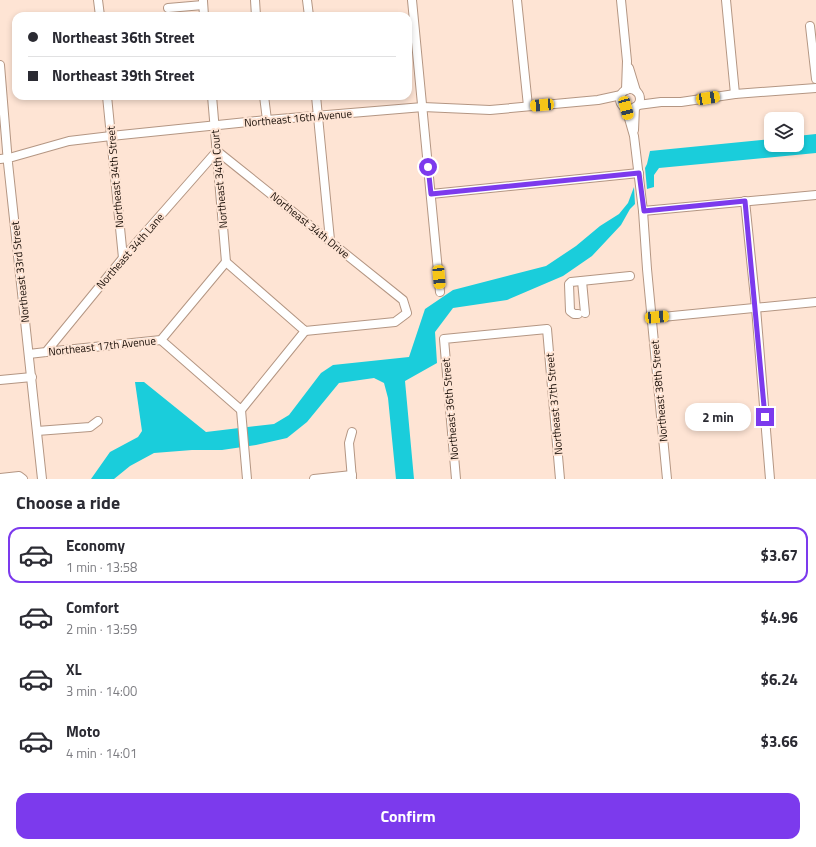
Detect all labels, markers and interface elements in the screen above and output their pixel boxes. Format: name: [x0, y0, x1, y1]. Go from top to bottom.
text: Northeast 36th Street: [52, 26, 195, 49]
text: Northeast 39th Street: [52, 64, 195, 87]
car: [695, 90, 721, 106]
car: [617, 95, 635, 121]
car: [530, 98, 554, 112]
street label: Northeast 16th Avenue: [243, 105, 353, 131]
map controls: [764, 112, 804, 152]
button: layers: [764, 112, 804, 152]
street label: Northeast 34th Street: [103, 125, 127, 229]
street label: Northeast 34th Court: [207, 129, 231, 229]
route start: [419, 158, 437, 176]
street label: Northeast 34th Drive: [267, 188, 353, 262]
street label: Northeast 34th Lane: [92, 209, 168, 292]
street label: Northeast 33rd Street: [7, 220, 33, 323]
car: [432, 265, 446, 289]
car: [645, 310, 669, 324]
street label: Northeast 17th Avenue: [47, 332, 157, 360]
street label: Northeast 38th Street: [647, 339, 671, 443]
street label: Northeast 37th Street: [542, 352, 566, 456]
street label: Northeast 36th Street: [438, 357, 462, 461]
callout: 2 min: [685, 403, 751, 431]
text: 2 min: [702, 407, 734, 427]
route end: [756, 408, 774, 426]
text: Choose a ride: [16, 489, 120, 516]
text: Economy: [66, 534, 125, 557]
icon: car: [18, 537, 54, 573]
text: $3.67: [761, 544, 798, 567]
text: 1 min · 13:58: [66, 557, 137, 577]
text: Comfort: [66, 596, 119, 619]
icon: car: [18, 599, 54, 635]
text: $4.96: [761, 606, 798, 629]
text: 2 min · 13:59: [66, 619, 137, 639]
text: XL: [66, 658, 82, 681]
icon: car: [18, 661, 54, 697]
text: $6.24: [761, 668, 798, 691]
text: 3 min · 14:00: [66, 681, 137, 701]
text: Moto: [66, 720, 100, 743]
icon: car: [18, 723, 54, 759]
text: $3.66: [761, 730, 798, 753]
text: 4 min · 14:01: [66, 743, 137, 763]
button: Confirm: [16, 793, 800, 839]

